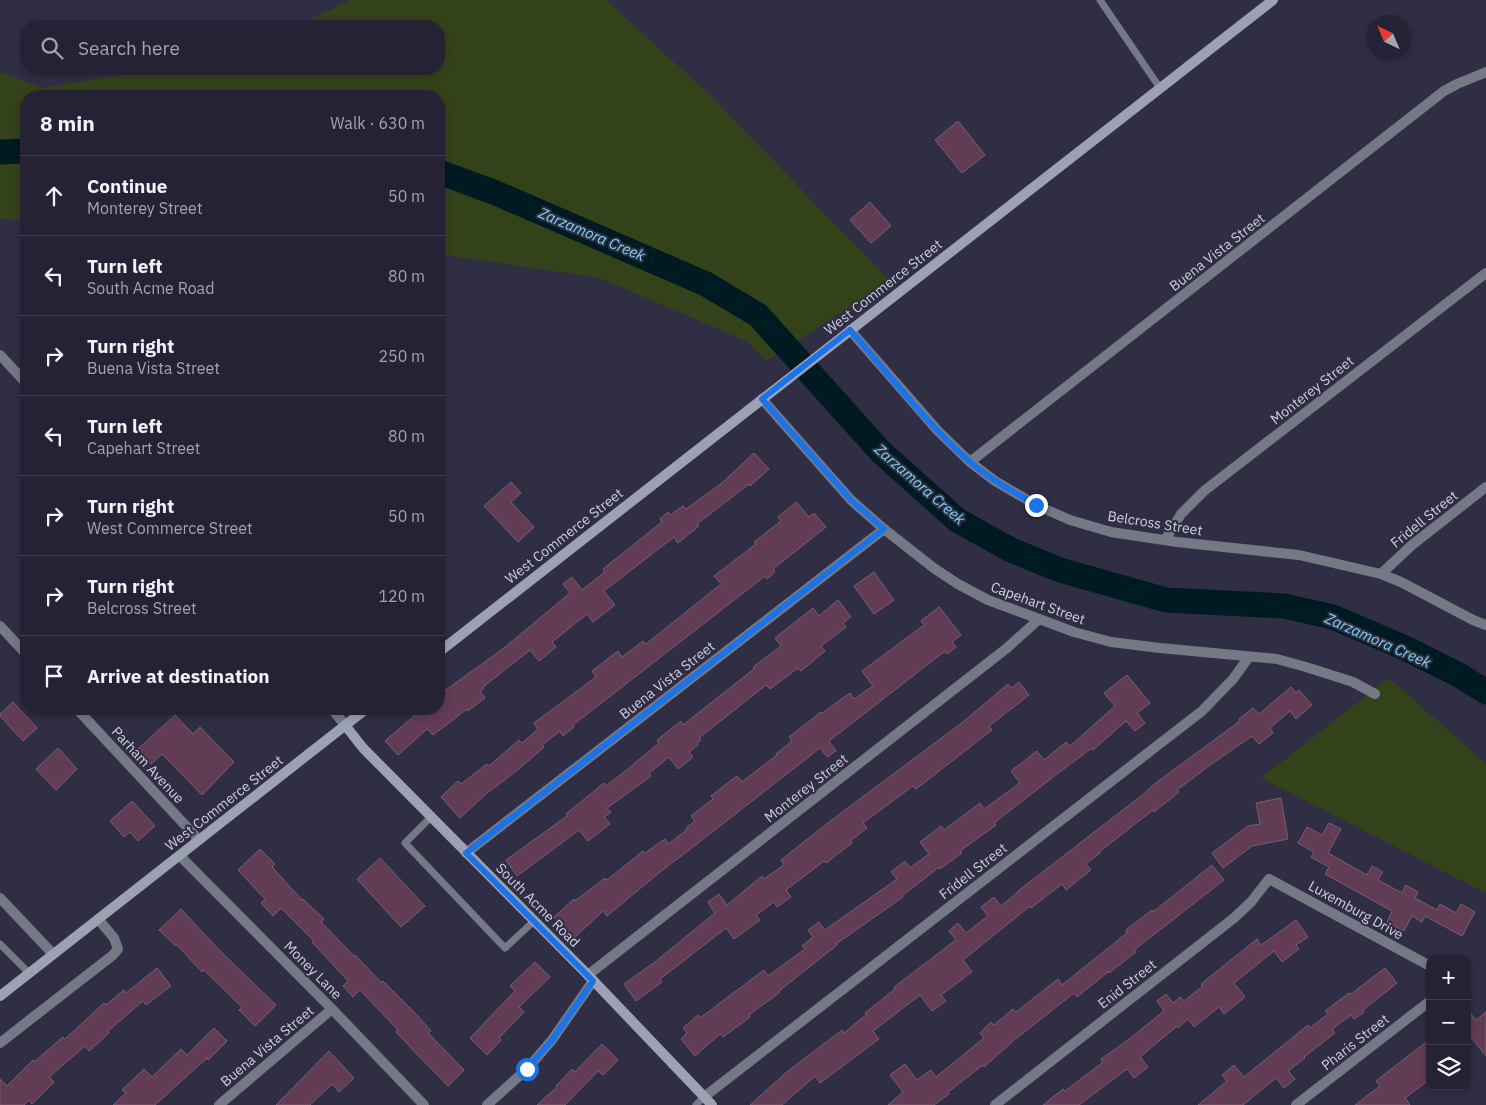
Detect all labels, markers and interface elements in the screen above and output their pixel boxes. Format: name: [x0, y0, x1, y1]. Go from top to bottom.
north arrow: [1366, 15, 1411, 60]
search box: [20, 20, 445, 75]
icon: search: [38, 34, 66, 62]
text: Search here: [78, 36, 180, 60]
text: 8 min: [40, 109, 95, 137]
text: Walk · 630 m: [330, 113, 425, 133]
text: Continue: [87, 174, 167, 198]
icon: ahead: [40, 182, 68, 210]
text: 50 m: [388, 186, 425, 206]
text: Monterey Street: [87, 198, 203, 218]
water label: Zarzamora Creek: [535, 203, 648, 265]
street label: Buena Vista Street: [1166, 209, 1268, 295]
street label: West Commerce Street: [820, 235, 946, 339]
text: Turn left: [87, 254, 163, 278]
icon: left: [40, 262, 68, 290]
text: 80 m: [388, 266, 425, 286]
text: South Acme Road: [87, 278, 214, 298]
text: Turn right: [87, 334, 174, 358]
icon: right: [40, 342, 68, 370]
text: 250 m: [378, 346, 425, 366]
street label: Monterey Street: [1267, 352, 1357, 428]
text: Buena Vista Street: [87, 358, 220, 378]
text: Turn left: [87, 414, 163, 438]
icon: left: [40, 422, 68, 450]
text: 80 m: [388, 426, 425, 446]
text: Capehart Street: [87, 438, 200, 458]
water label: Zarzamora Creek: [870, 439, 969, 529]
street label: West Commerce Street: [501, 484, 627, 588]
street label: Fridell Street: [1387, 486, 1461, 552]
text: Turn right: [87, 494, 174, 518]
route end: [1025, 494, 1048, 517]
icon: right: [40, 502, 68, 530]
text: 50 m: [388, 506, 425, 526]
street label: Belcross Street: [1106, 507, 1204, 539]
text: West Commerce Street: [87, 518, 253, 538]
text: Turn right: [87, 574, 174, 598]
street label: Capehart Street: [988, 578, 1088, 628]
icon: right: [40, 582, 68, 610]
text: 120 m: [378, 586, 425, 606]
text: Belcross Street: [87, 598, 197, 618]
water label: Zarzamora Creek: [1321, 608, 1434, 672]
street label: Buena Vista Street: [616, 637, 718, 723]
icon: arrive: [40, 662, 68, 690]
text: Arrive at destination: [87, 664, 270, 688]
street label: Parham Avenue: [108, 723, 188, 807]
street label: Monterey Street: [761, 750, 851, 826]
street label: West Commerce Street: [161, 751, 287, 855]
street label: Fridell Street: [935, 839, 1011, 903]
street label: South Acme Road: [492, 859, 584, 951]
street label: Luxemburg Drive: [1305, 876, 1407, 944]
street label: Money Lane: [280, 937, 346, 1003]
street label: Enid Street: [1094, 955, 1160, 1012]
map controls: [1426, 955, 1471, 1090]
button: +: [1426, 955, 1471, 1000]
button: −: [1426, 1000, 1471, 1045]
street label: Buena Vista Street: [217, 1002, 317, 1090]
street label: Pharis Street: [1318, 1010, 1393, 1074]
button: layers: [1426, 1045, 1471, 1090]
route start: [516, 1058, 539, 1081]

